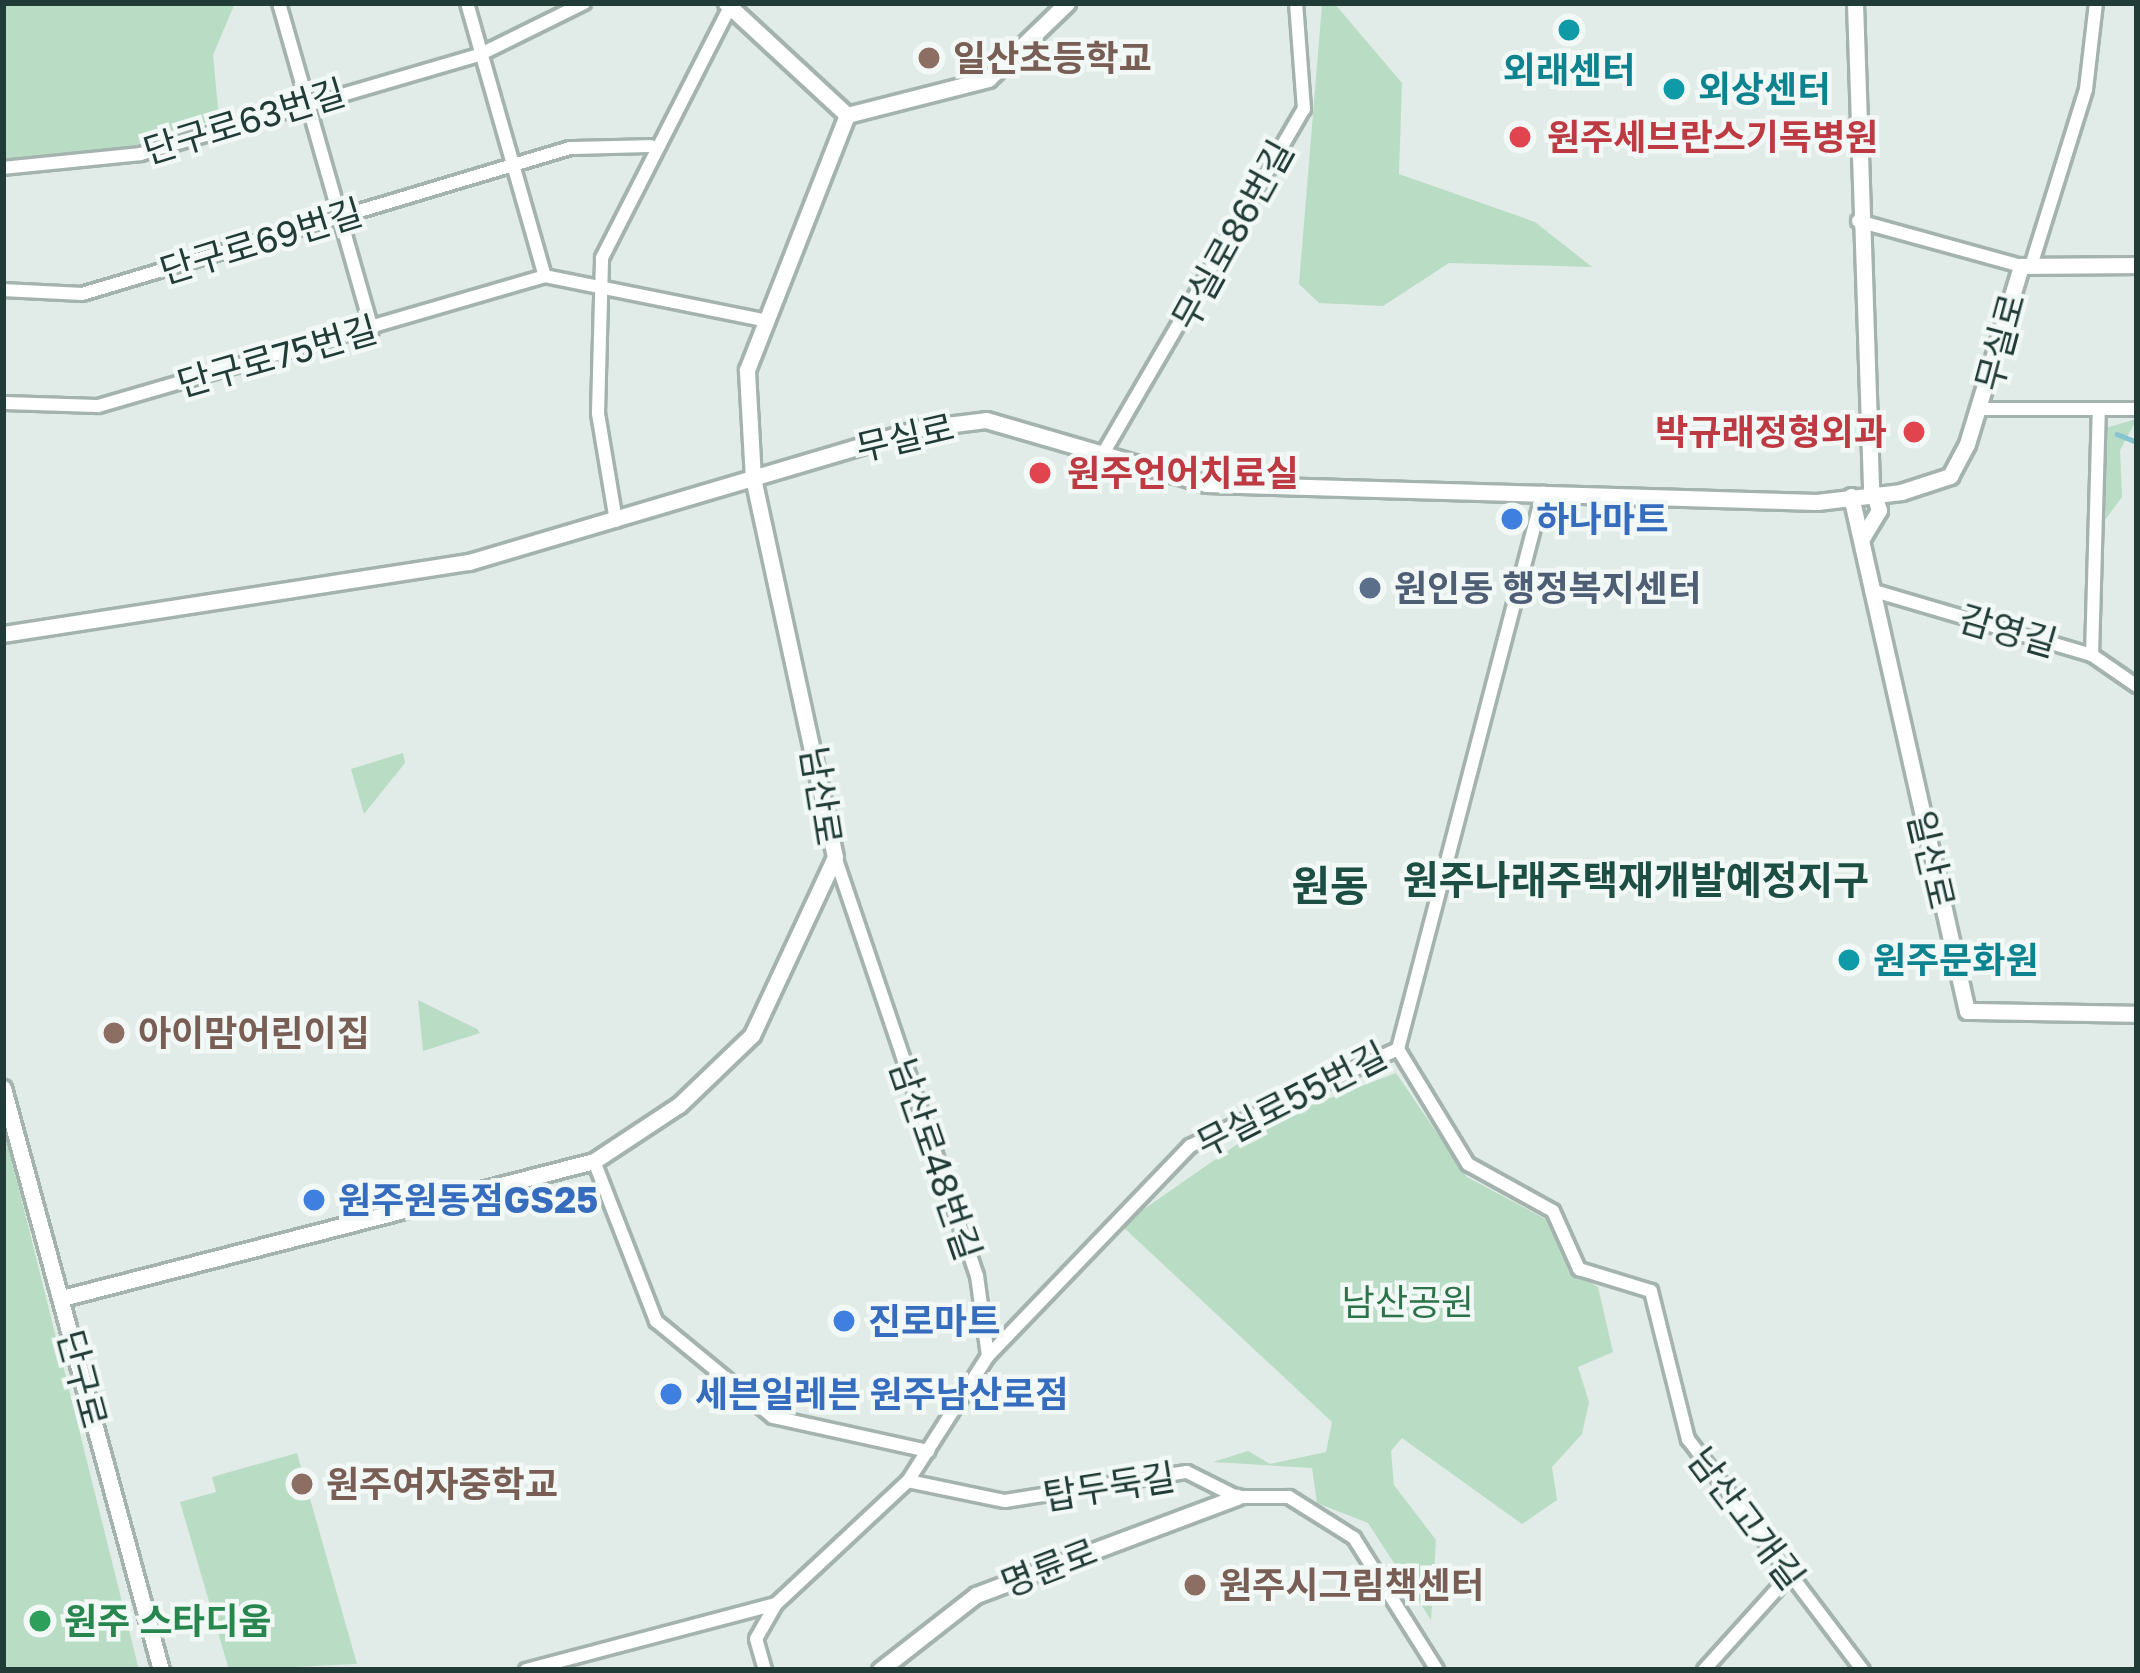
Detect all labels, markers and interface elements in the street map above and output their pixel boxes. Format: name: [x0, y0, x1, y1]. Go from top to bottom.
marker: 외래센터: [1556, 17, 1582, 43]
place label: 일산초등학교: [953, 36, 1152, 80]
marker: 일산초등학교: [916, 45, 942, 71]
place label: 외래센터: [1503, 48, 1635, 92]
place label: 외상센터: [1698, 67, 1830, 111]
street label: 단구로63번길: [138, 70, 350, 172]
marker: 외상센터: [1661, 76, 1687, 102]
place label: 원주세브란스기독병원: [1547, 115, 1878, 159]
marker: 원주세브란스기독병원: [1504, 121, 1536, 153]
street label: 무실로86번길: [1162, 133, 1302, 337]
street label: 단구로69번길: [155, 190, 367, 292]
street label: 무실로: [1966, 288, 2034, 396]
street label: 단구로75번길: [172, 307, 382, 405]
street label: 무실로: [852, 405, 958, 469]
place label: 박규래정형외과: [1655, 410, 1887, 454]
marker: 박규래정형외과: [1898, 416, 1930, 448]
place label: 원주언어치료실: [1067, 451, 1299, 495]
marker: 원주언어치료실: [1024, 457, 1056, 489]
place label: 하나마트: [1536, 497, 1668, 541]
marker: 하나마트: [1499, 506, 1525, 532]
place label: 원인동 행정복지센터: [1394, 566, 1701, 610]
marker: 원인동 행정복지센터: [1357, 575, 1383, 601]
street label: 감영길: [1954, 596, 2062, 664]
street label: 남산로: [793, 744, 851, 848]
street label: 일산로: [1900, 807, 1964, 913]
district label: 원주나래주택재개발예정지구: [1403, 857, 1869, 903]
district label: 원동: [1291, 860, 1369, 910]
place label: 원주문화원: [1873, 938, 2039, 982]
marker: 원주문화원: [1836, 947, 1862, 973]
place label: 아이맘어린이집: [138, 1011, 370, 1055]
marker: 아이맘어린이집: [101, 1020, 127, 1046]
street label: 무실로55번길: [1189, 1033, 1393, 1165]
street label: 남산로48번길: [881, 1053, 991, 1265]
place label: 원주원동점GS25: [338, 1178, 598, 1222]
marker: 원주원동점GS25: [301, 1187, 327, 1213]
park label: 남산공원: [1342, 1280, 1474, 1324]
place label: 진로마트: [868, 1299, 1000, 1343]
marker: 진로마트: [831, 1308, 857, 1334]
street label: 단구로: [49, 1325, 117, 1433]
place label: 세븐일레븐 원주남산로점: [695, 1372, 1068, 1416]
marker: 세븐일레븐 원주남산로점: [658, 1381, 684, 1407]
street label: 남산고개길: [1680, 1439, 1814, 1597]
street label: 탑두둑길: [1040, 1454, 1178, 1518]
place label: 원주여자중학교: [326, 1462, 558, 1506]
marker: 원주여자중학교: [289, 1471, 315, 1497]
street label: 명륜로: [995, 1529, 1103, 1605]
place label: 원주시그림책센터: [1219, 1563, 1484, 1607]
marker: 원주시그림책센터: [1182, 1572, 1208, 1598]
place label: 원주 스타디움: [64, 1599, 272, 1643]
marker: 원주 스타디움: [27, 1608, 53, 1634]

